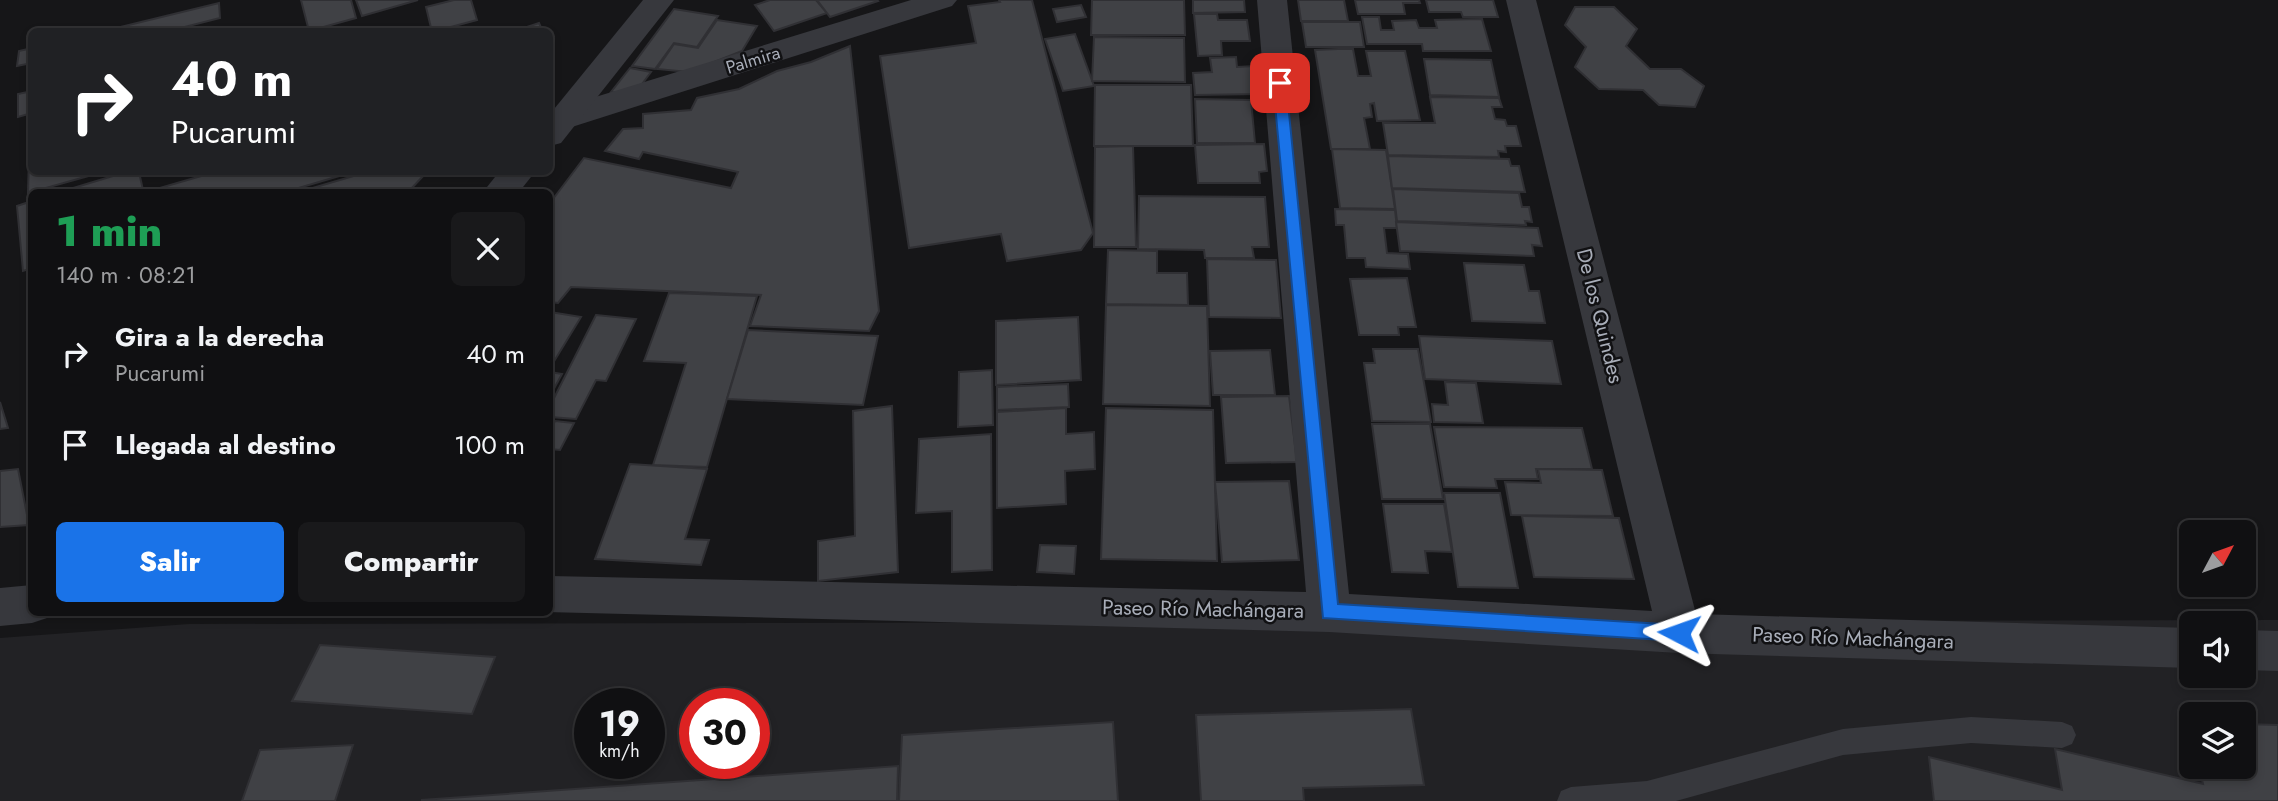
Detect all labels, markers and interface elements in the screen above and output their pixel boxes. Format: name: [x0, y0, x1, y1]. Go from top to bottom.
street label: Palmira: [723, 39, 783, 81]
text: 40 m: [171, 44, 293, 114]
pin: [1250, 53, 1310, 113]
icon: right: [56, 56, 147, 147]
icon: arrive: [1261, 64, 1299, 102]
text: Pucarumi: [171, 109, 296, 155]
text: 1 min: [56, 201, 162, 262]
button: close: [451, 212, 525, 286]
street label: De los Quindes: [1569, 246, 1631, 386]
text: 140 m · 08:21: [56, 258, 196, 292]
text: Gira a la derecha: [115, 318, 324, 356]
icon: right: [56, 335, 94, 373]
text: 40 m: [466, 335, 525, 373]
text: Pucarumi: [115, 356, 205, 390]
icon: arrive: [56, 426, 94, 464]
text: Llegada al destino: [115, 426, 336, 464]
text: 100 m: [454, 426, 525, 464]
north arrow: [2179, 520, 2256, 597]
map controls: [2179, 520, 2256, 779]
button: Salir: [56, 522, 284, 602]
button: Compartir: [298, 522, 525, 602]
street label: Paseo Río Machángara: [1102, 592, 1304, 626]
position arrow: [1642, 596, 1716, 670]
button: sound: [2179, 611, 2256, 688]
street label: Paseo Río Machángara: [1752, 619, 1954, 657]
speed limit sign: 30: [679, 688, 770, 779]
text: 19: [599, 699, 640, 749]
button: layers: [2179, 702, 2256, 779]
text: km/h: [599, 738, 640, 764]

